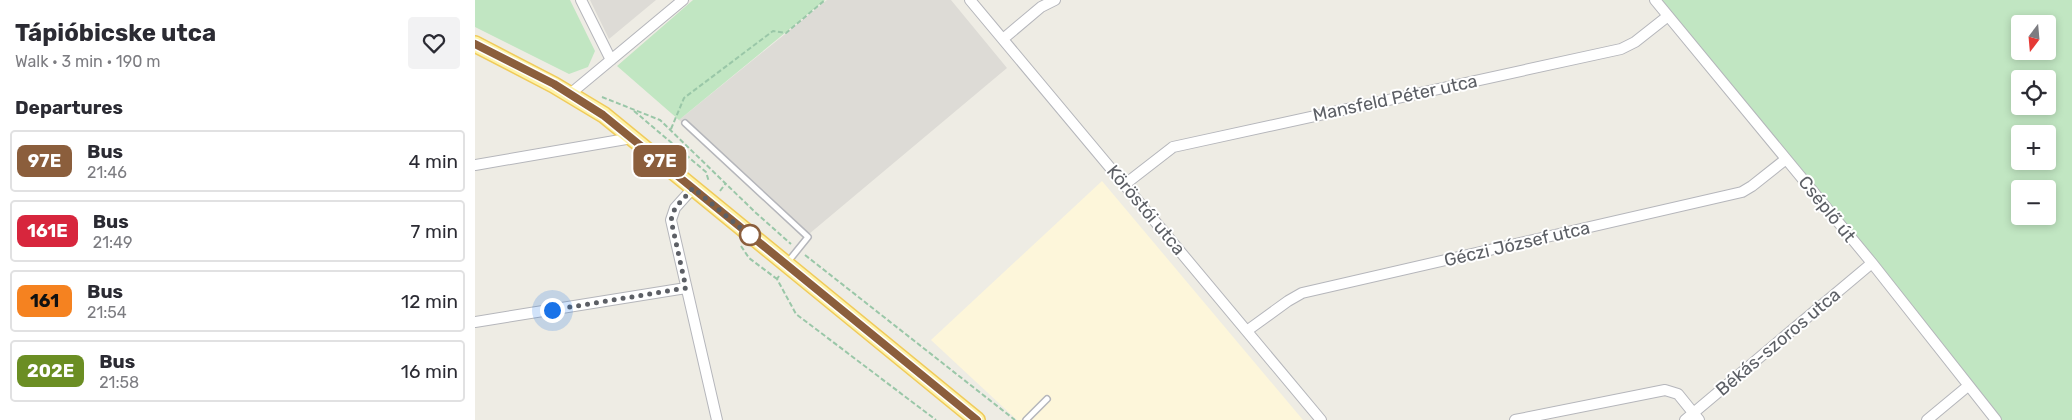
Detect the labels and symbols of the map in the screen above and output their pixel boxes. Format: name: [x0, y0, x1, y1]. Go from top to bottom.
north arrow: [2011, 15, 2056, 60]
street label: Mansfeld Péter utca: [1311, 70, 1479, 126]
line badge: 97E: [631, 145, 689, 177]
street label: Köröstói utca: [1102, 161, 1190, 259]
street label: Cséplő út: [1794, 171, 1860, 247]
street label: Géczi József utca: [1442, 217, 1592, 271]
unlabelled marker: [739, 224, 761, 246]
street label: Békás-szoros utca: [1711, 284, 1845, 400]
your location: [540, 298, 565, 323]

